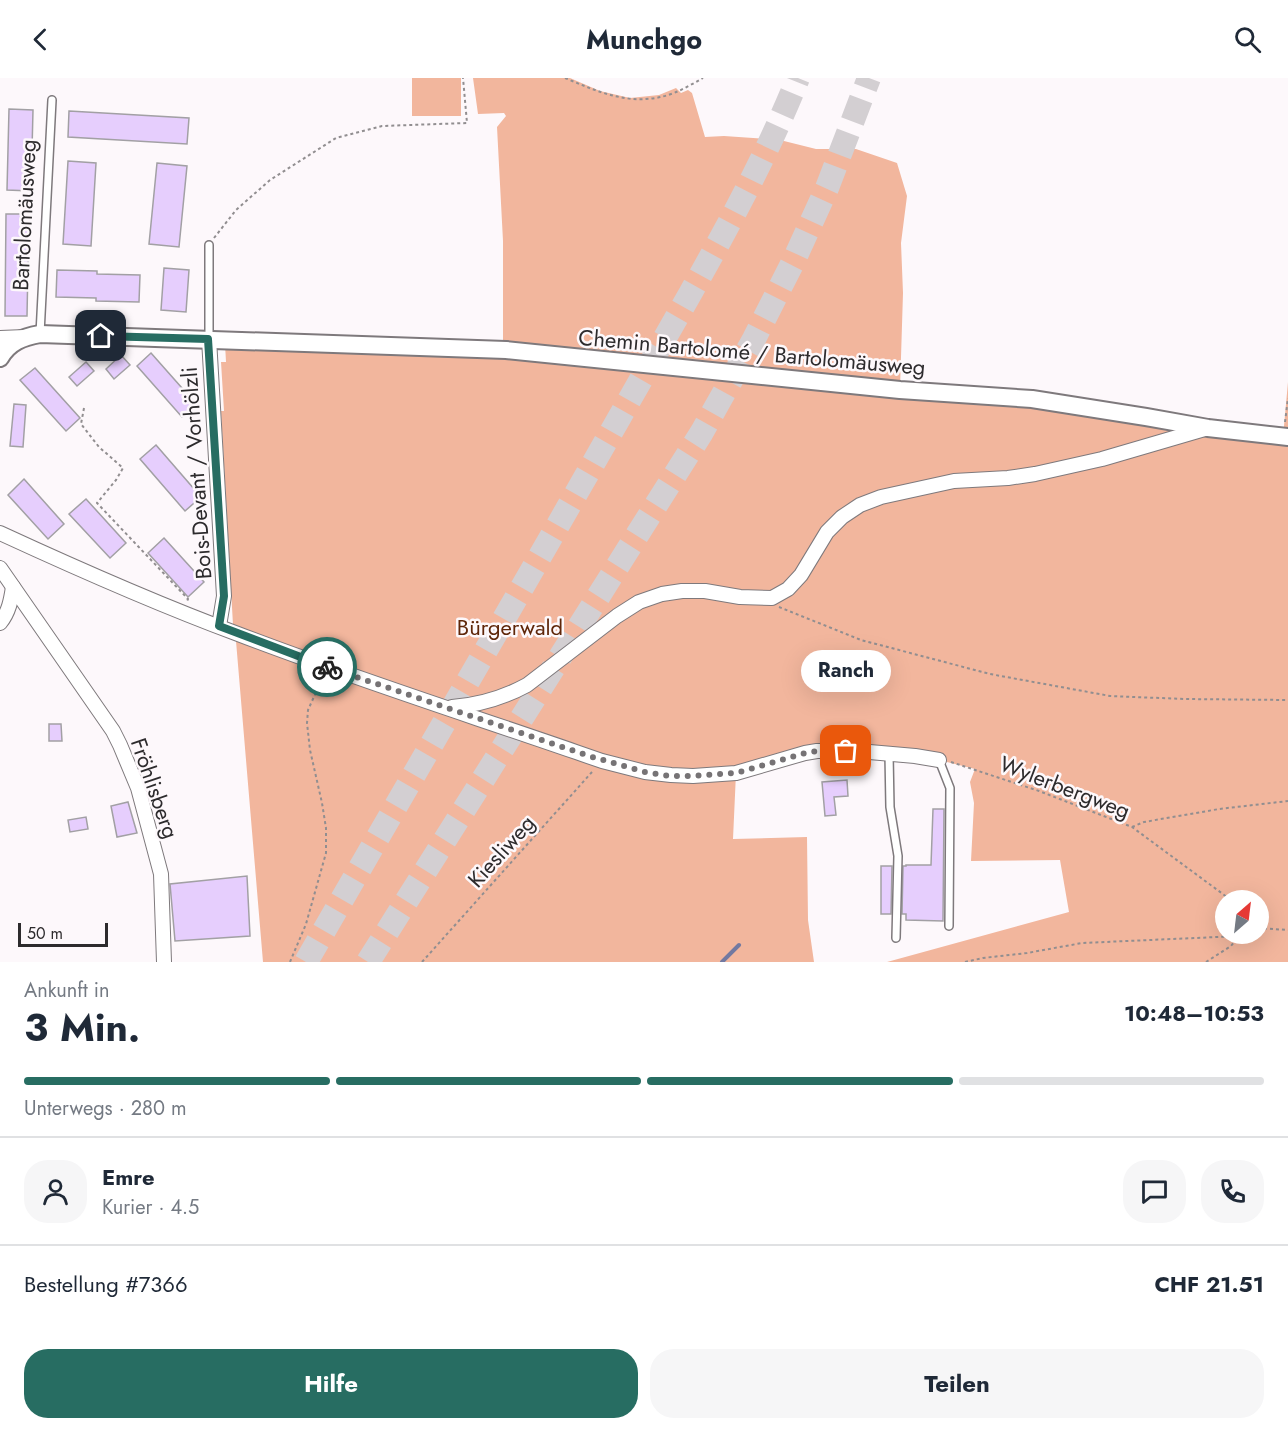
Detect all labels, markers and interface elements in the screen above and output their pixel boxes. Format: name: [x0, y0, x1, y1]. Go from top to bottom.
text: Munchgo: [586, 20, 702, 59]
icon: back: [24, 23, 57, 56]
icon: search: [1231, 23, 1264, 56]
street label: Bartolomäusweg: [4, 139, 44, 291]
pin: [75, 310, 126, 361]
icon: home: [84, 319, 117, 352]
street label: Chemin Bartolomé / Bartolomäusweg: [577, 321, 927, 383]
street label: Bois-Devant / Vorhölzli: [173, 366, 219, 580]
park label: Bürgerwald: [457, 611, 563, 643]
courier: [297, 637, 357, 697]
callout: Ranch: [801, 649, 891, 691]
icon: bike: [311, 651, 344, 684]
text: Ranch: [818, 656, 874, 685]
pin: [820, 725, 871, 776]
street label: Fröhlisberg: [123, 733, 187, 843]
icon: bag: [829, 734, 862, 767]
street label: Wylerbergweg: [995, 747, 1135, 827]
street label: Kiesliweg: [460, 808, 542, 894]
north arrow: [1215, 890, 1269, 944]
map controls: [1215, 890, 1269, 944]
scale bar: [18, 920, 108, 948]
text: 50 m: [27, 922, 63, 945]
text: Ankunft in: [24, 976, 110, 1005]
text: 10:48–10:53: [1124, 997, 1264, 1029]
text: 3 Min.: [24, 999, 140, 1056]
text: Unterwegs · 280 m: [24, 1094, 187, 1123]
button: person: [24, 1160, 87, 1223]
button: chat: [1123, 1160, 1186, 1223]
button: phone: [1201, 1160, 1264, 1223]
text: Emre: [102, 1161, 155, 1193]
text: Kurier · 4.5: [102, 1193, 199, 1222]
text: Bestellung #7366: [24, 1268, 188, 1300]
text: CHF 21.51: [1154, 1268, 1264, 1300]
button: Hilfe: [24, 1349, 638, 1418]
button: Teilen: [650, 1349, 1264, 1418]

